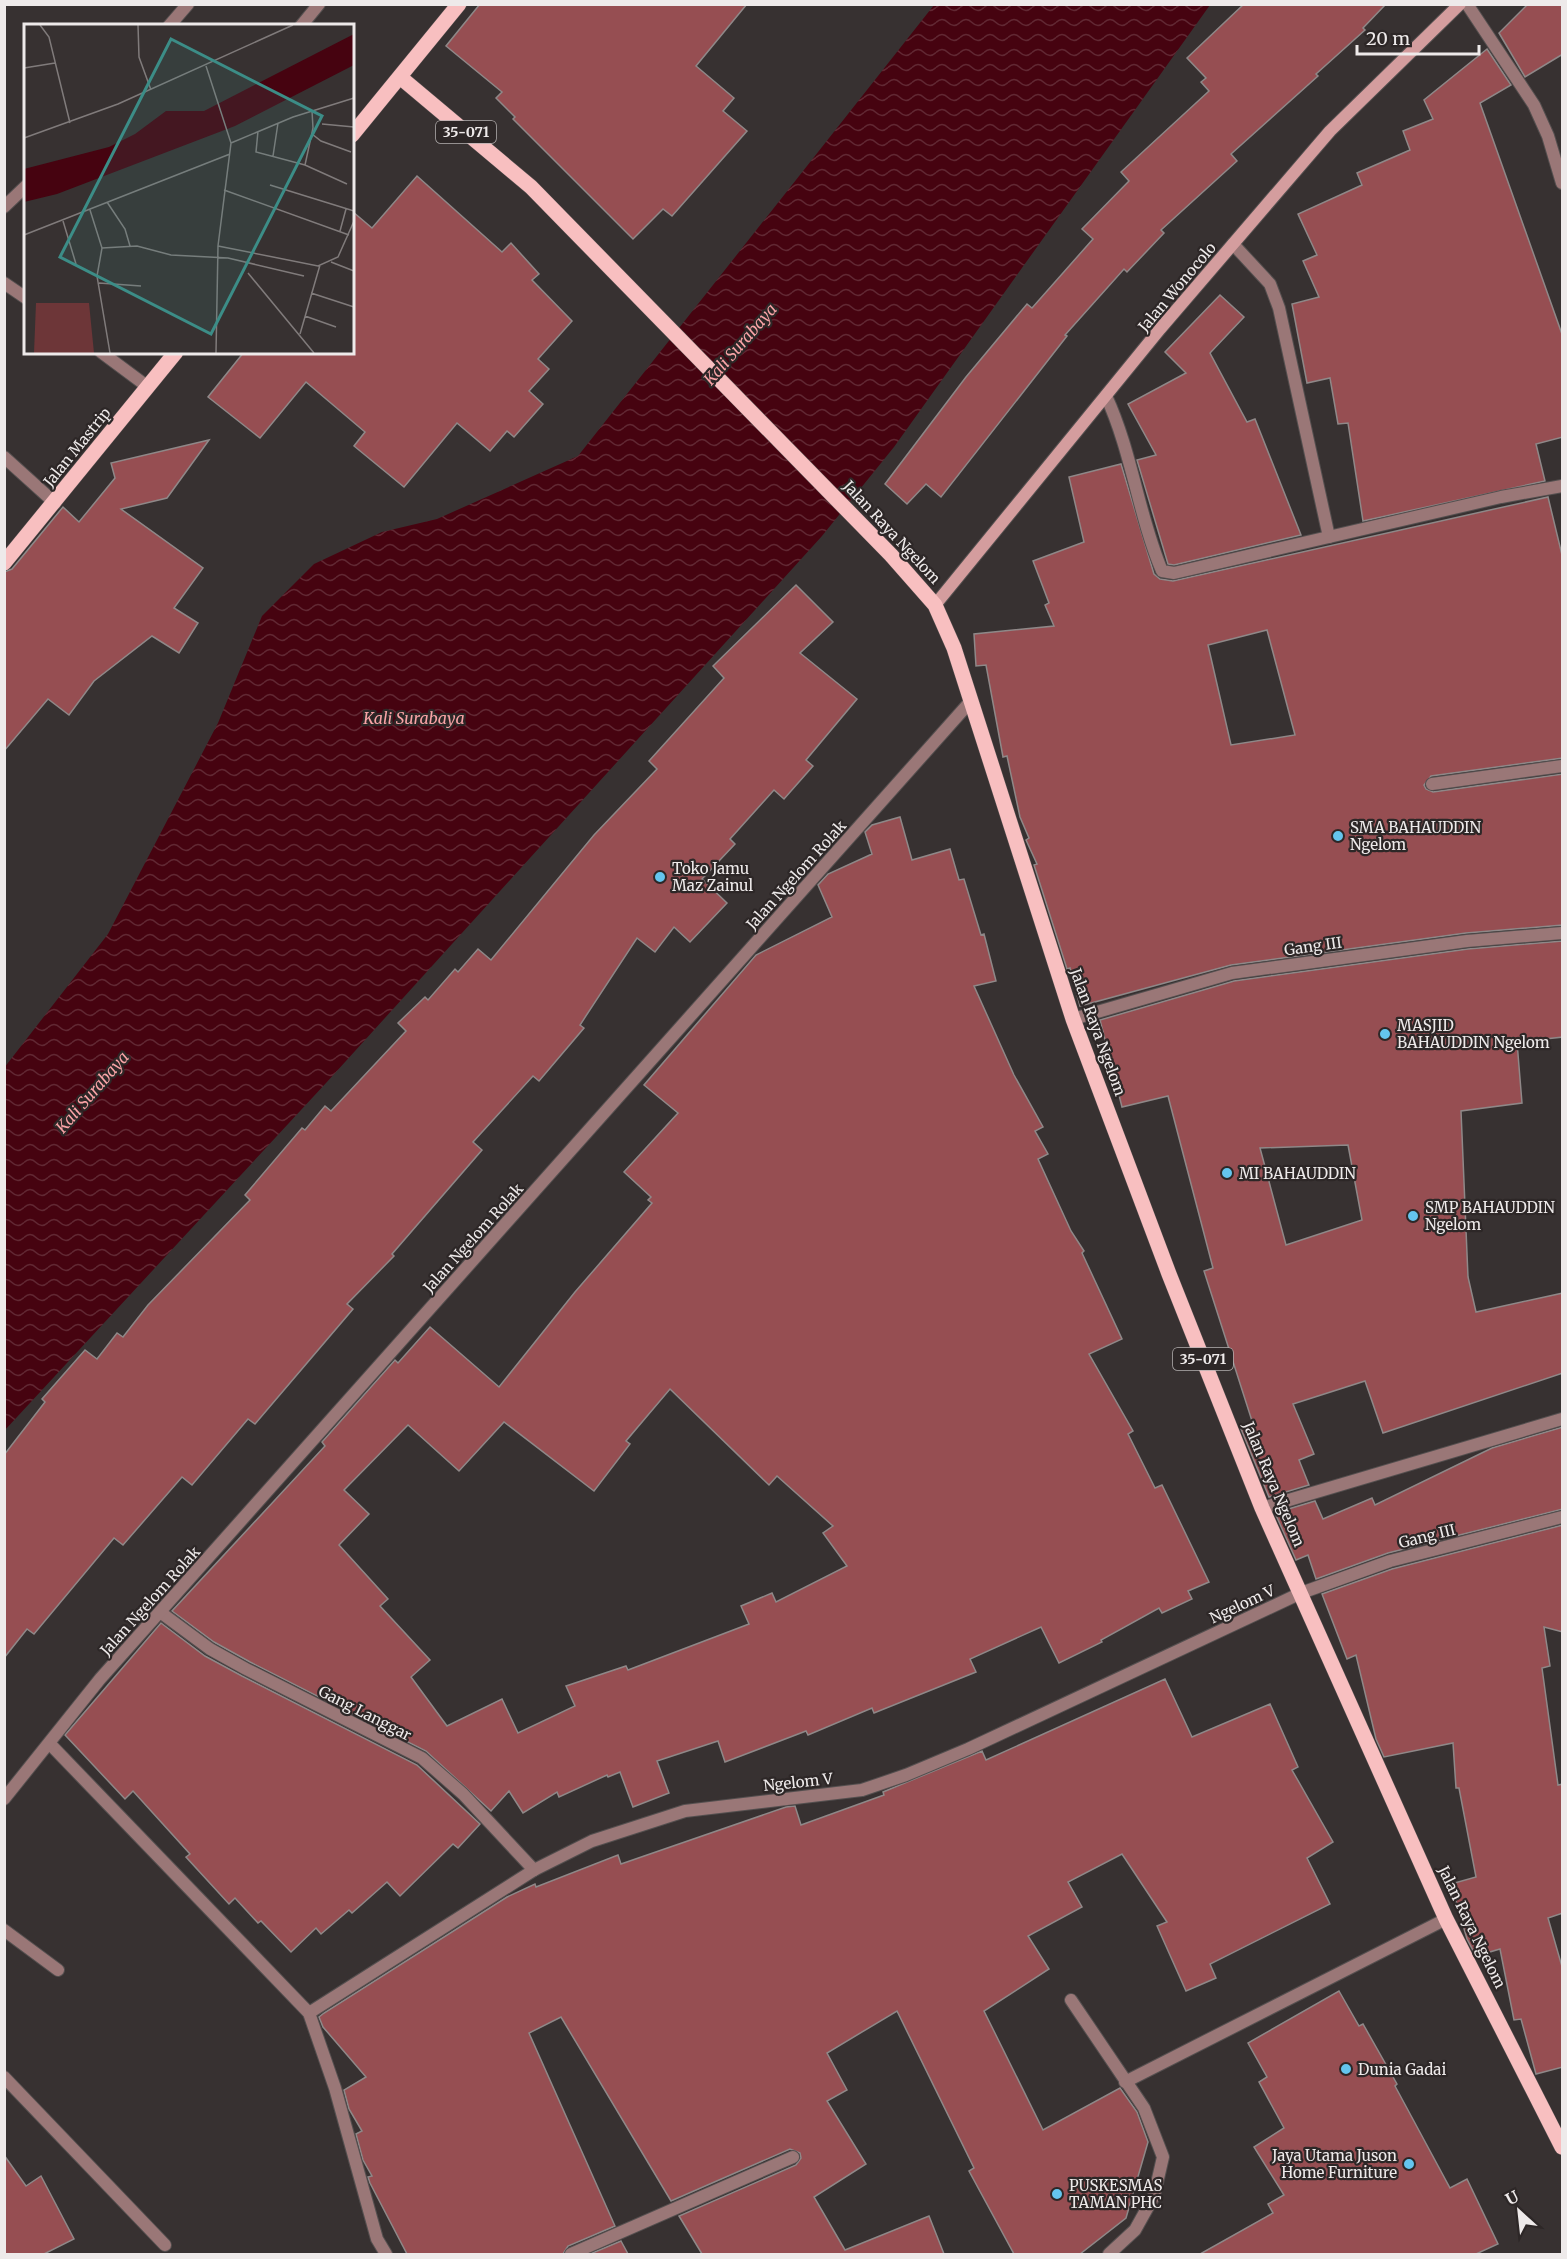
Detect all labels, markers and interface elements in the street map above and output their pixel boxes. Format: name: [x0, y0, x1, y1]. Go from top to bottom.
scale bar: [1357, 18, 1478, 56]
inset map: [24, 24, 354, 354]
text: 20 m: [1366, 27, 1410, 50]
road number: 35-071: [436, 121, 496, 143]
street label: Jalan Wonocolo: [1133, 238, 1220, 336]
water label: Kali Surabaya: [699, 299, 781, 390]
street label: Jalan Mastrip: [39, 404, 115, 491]
street label: Jalan Raya Ngelom: [839, 476, 945, 588]
water label: Kali Surabaya: [362, 708, 465, 728]
street label: Jalan Ngelom Rolak: [741, 816, 850, 934]
place label: SMA BAHAUDDIN Ngelom: [1350, 818, 1482, 854]
marker: SMA BAHAUDDIN Ngelom: [1331, 829, 1345, 843]
place label: Toko Jamu Maz Zainul: [672, 859, 753, 895]
marker: Toko Jamu Maz Zainul: [653, 870, 667, 884]
street label: Gang III: [1283, 933, 1343, 959]
street label: Jalan Raya Ngelom: [1066, 965, 1130, 1098]
place label: MASJID BAHAUDDIN Ngelom: [1397, 1016, 1550, 1052]
marker: MASJID BAHAUDDIN Ngelom: [1378, 1027, 1392, 1041]
water label: Kali Surabaya: [51, 1047, 133, 1138]
place label: MI BAHAUDDIN: [1239, 1164, 1356, 1183]
marker: MI BAHAUDDIN: [1220, 1166, 1234, 1180]
street label: Jalan Ngelom Rolak: [418, 1179, 527, 1297]
place label: SMP BAHAUDDIN Ngelom: [1425, 1198, 1555, 1234]
marker: SMP BAHAUDDIN Ngelom: [1406, 1209, 1420, 1223]
road number: 35-071: [1173, 1348, 1233, 1370]
street label: Jalan Raya Ngelom: [1239, 1418, 1309, 1550]
street label: Gang III: [1397, 1520, 1457, 1552]
street label: Jalan Ngelom Rolak: [95, 1542, 204, 1660]
street label: Ngelom V: [1206, 1580, 1279, 1627]
street label: Gang Langgar: [315, 1681, 415, 1745]
street label: Ngelom V: [762, 1769, 835, 1795]
street label: Jalan Raya Ngelom: [1434, 1862, 1510, 1992]
place label: Dunia Gadai: [1358, 2060, 1446, 2079]
marker: Dunia Gadai: [1339, 2062, 1353, 2076]
place label: Jaya Utama Juson Home Furniture: [1271, 2146, 1397, 2182]
marker: Jaya Utama Juson Home Furniture: [1402, 2157, 1416, 2171]
place label: PUSKESMAS TAMAN PHC: [1069, 2176, 1162, 2212]
north arrow: [1489, 2181, 1549, 2241]
text: U: [1502, 2186, 1522, 2209]
marker: PUSKESMAS TAMAN PHC: [1050, 2187, 1064, 2201]

